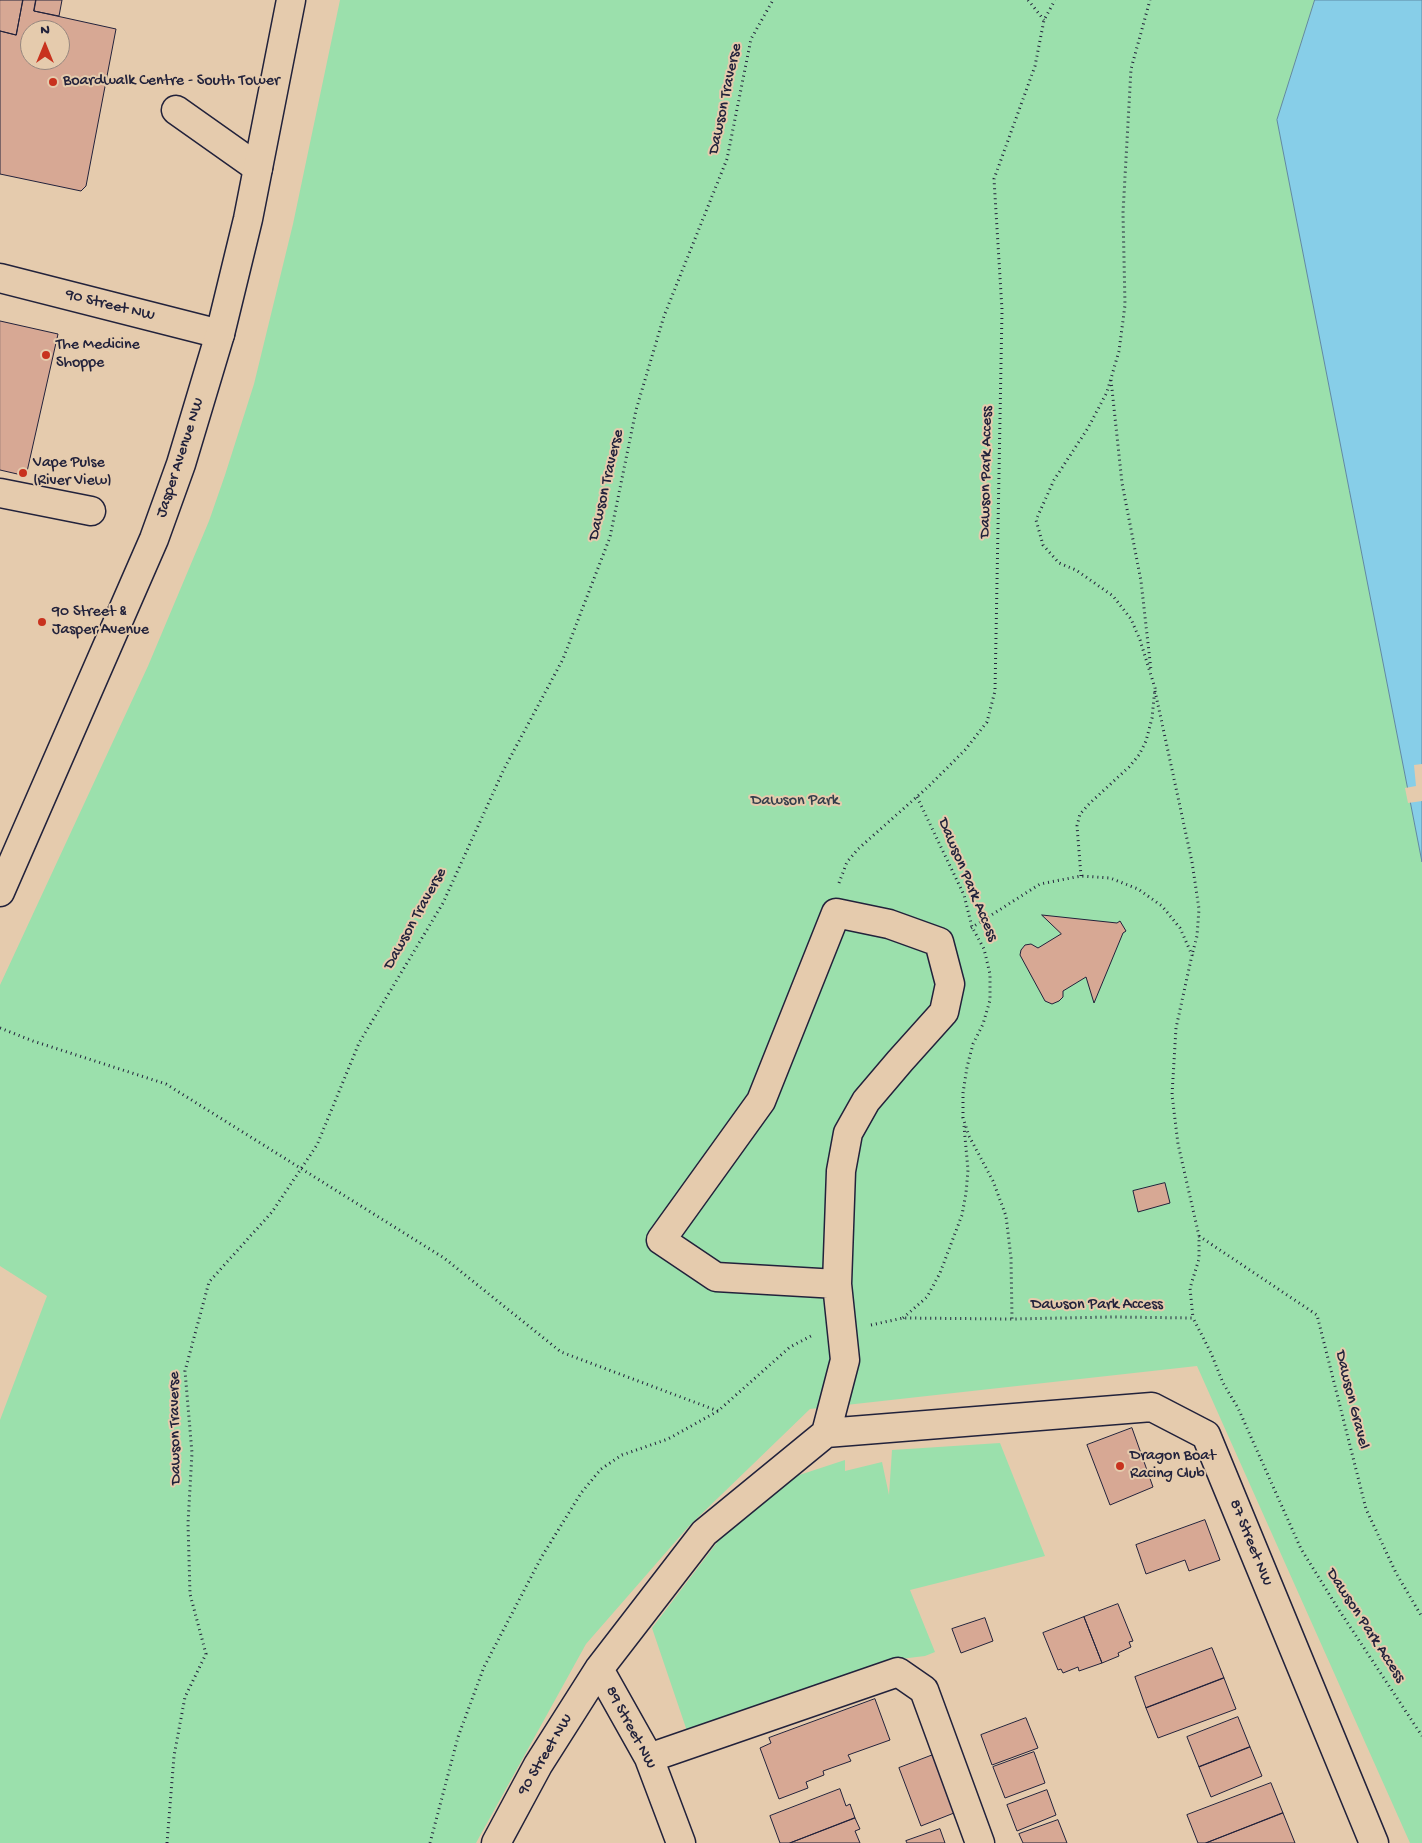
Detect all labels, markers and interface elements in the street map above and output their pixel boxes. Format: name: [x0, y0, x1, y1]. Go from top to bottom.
north arrow: [20, 20, 70, 70]
text: N: [40, 22, 50, 39]
street label: Dawson Traverse: [705, 42, 747, 156]
place label: Boardwalk Centre - South Tower: [63, 72, 280, 92]
marker: Boardwalk Centre - South Tower: [47, 76, 59, 88]
street label: 90 Street NW: [63, 286, 157, 326]
place label: The Medicine Shoppe: [56, 336, 140, 374]
marker: The Medicine Shoppe: [40, 349, 52, 361]
street label: Jasper Avenue NW: [153, 396, 209, 520]
street label: Dawson Park Access: [976, 406, 998, 538]
street label: Dawson Traverse: [585, 428, 629, 542]
place label: Vape Pulse (River View): [33, 454, 112, 492]
marker: Vape Pulse (River View): [17, 467, 29, 479]
place label: 90 Street & Jasper Avenue: [52, 603, 149, 641]
marker: 90 Street & Jasper Avenue: [36, 616, 48, 628]
park label: Dawson Park: [751, 792, 839, 812]
street label: Dawson Park Access: [932, 816, 1002, 944]
street label: Dawson Traverse: [380, 865, 452, 973]
street label: Dawson Park Access: [1031, 1296, 1163, 1316]
street label: Dawson Gravel: [1329, 1349, 1373, 1451]
street label: Dawson Traverse: [165, 1371, 187, 1485]
place label: Dragon Boat Racing Club: [1130, 1447, 1216, 1485]
marker: Dragon Boat Racing Club: [1114, 1460, 1126, 1472]
street label: 87 Street NW: [1224, 1497, 1276, 1589]
street label: Dawson Park Access: [1321, 1565, 1409, 1687]
street label: 89 Street NW: [600, 1683, 660, 1773]
street label: 90 Street NW: [514, 1711, 578, 1799]

